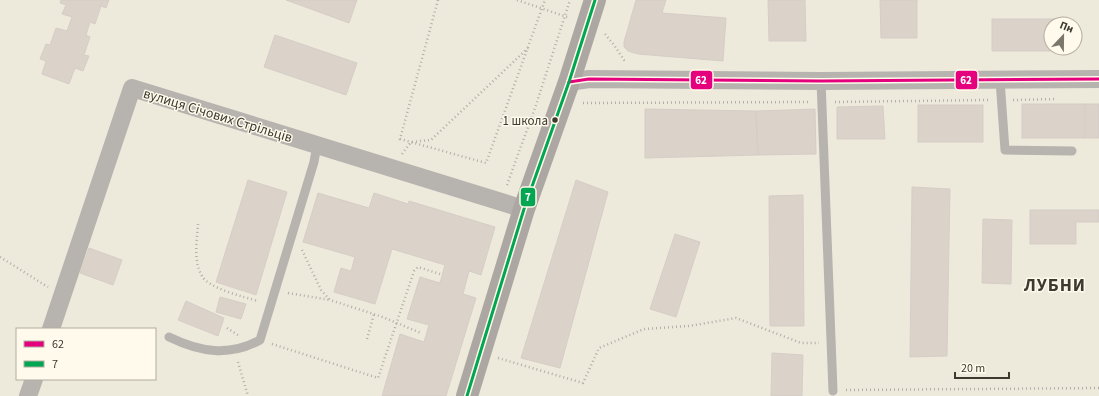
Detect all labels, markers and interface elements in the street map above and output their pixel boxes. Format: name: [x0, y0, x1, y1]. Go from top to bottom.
north arrow: [1043, 16, 1083, 56]
text: Пн: [1057, 18, 1076, 37]
line badge: 62: [690, 70, 713, 90]
line badge: 62: [955, 70, 978, 90]
text: 62: [695, 73, 707, 88]
text: 62: [960, 73, 972, 88]
street label: вулиця Січових Стрільців: [141, 84, 295, 148]
place label: 1 школа: [502, 112, 548, 130]
marker: 1 школа: [550, 115, 560, 125]
line badge: 7: [520, 187, 536, 207]
text: 7: [525, 190, 531, 205]
district label: ЛУБНИ: [1023, 273, 1086, 298]
legend: [16, 328, 156, 380]
text: 62: [52, 336, 64, 353]
scale bar: [955, 354, 1009, 380]
text: 7: [52, 356, 58, 373]
text: 20 m: [961, 360, 985, 377]

